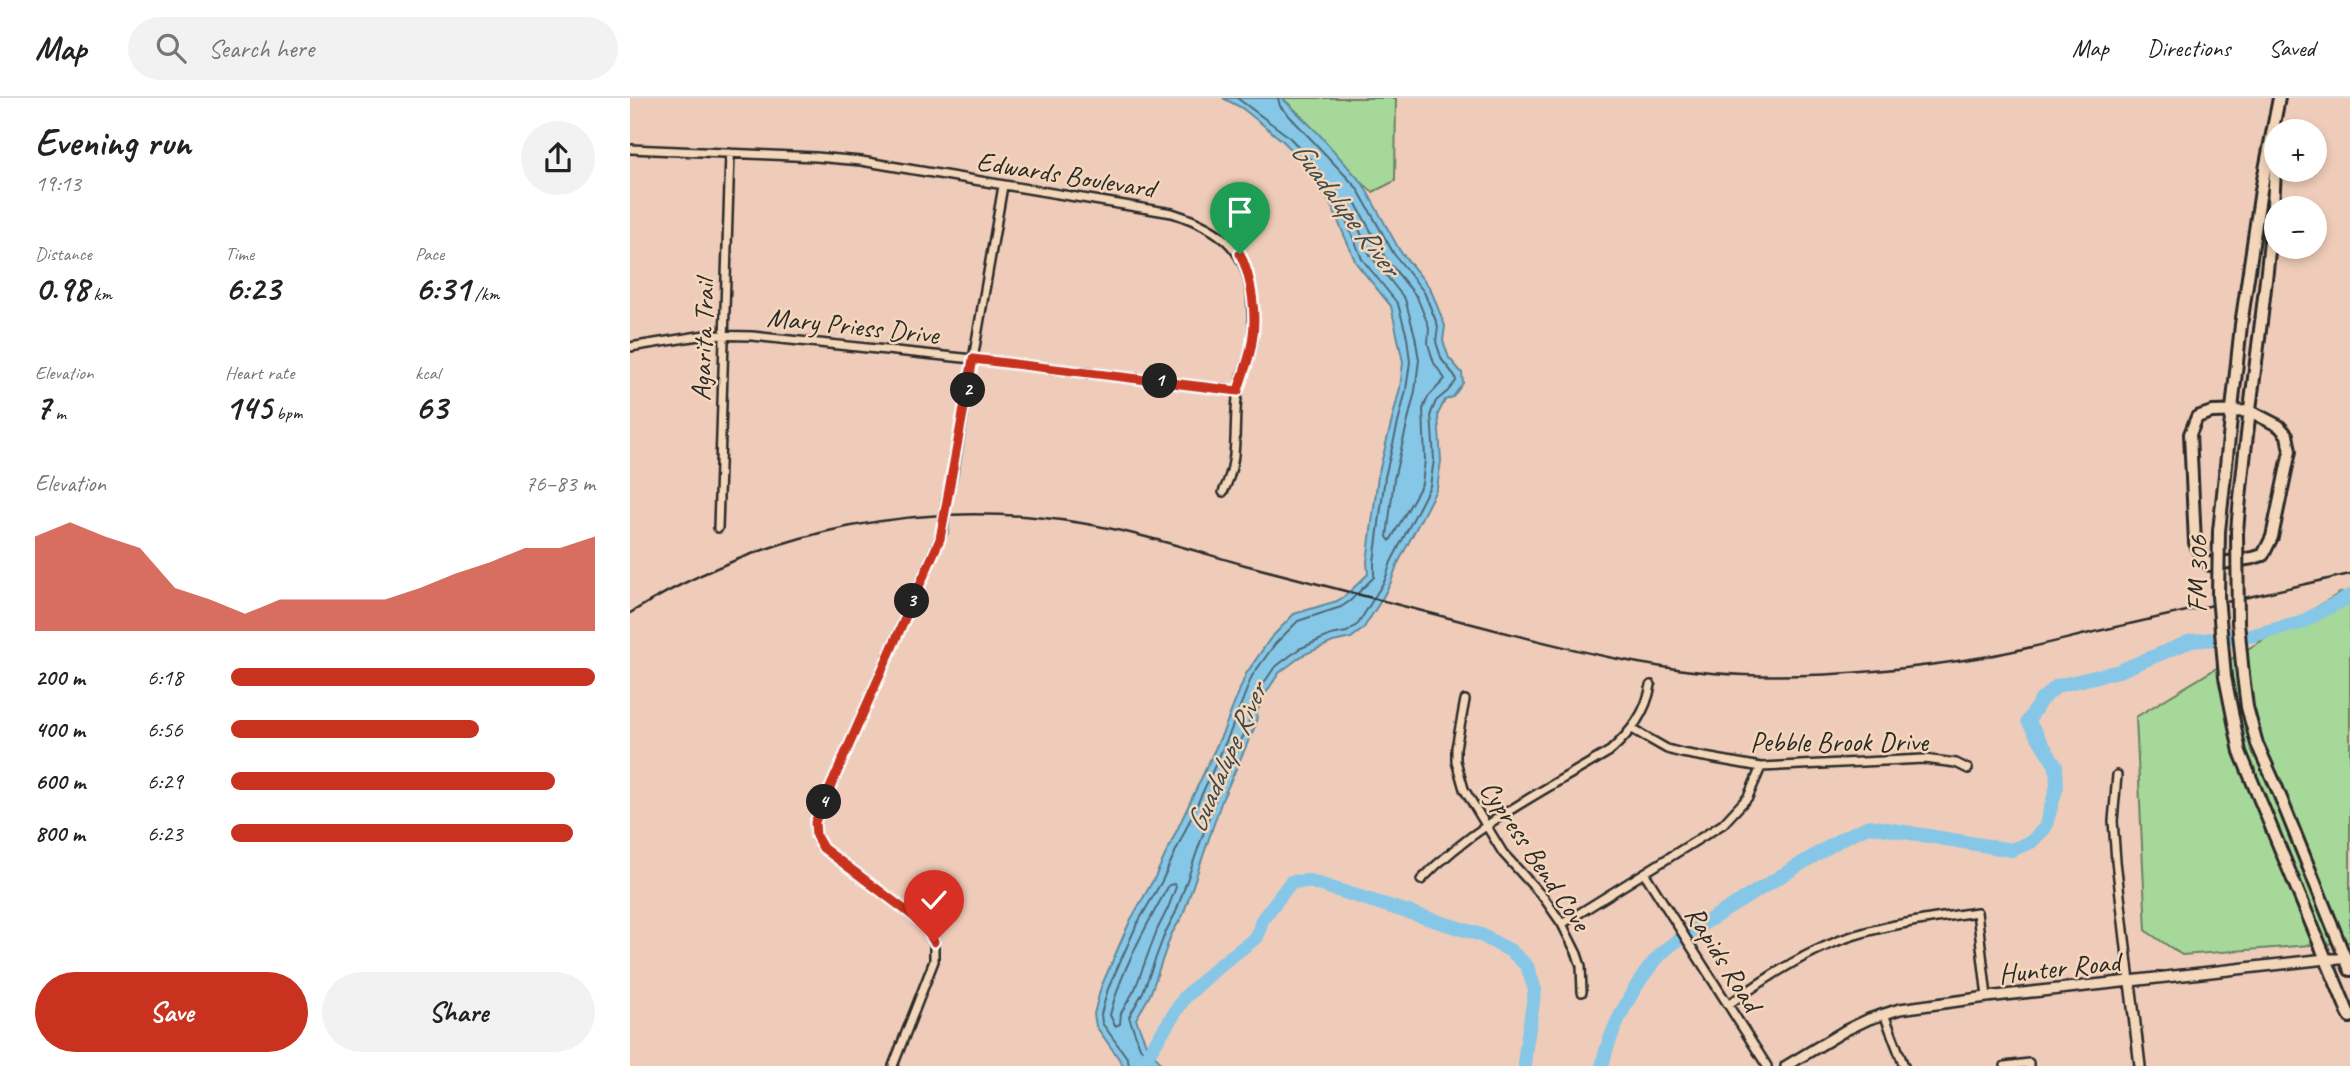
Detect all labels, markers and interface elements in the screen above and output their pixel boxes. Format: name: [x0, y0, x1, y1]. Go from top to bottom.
search box: [128, 17, 618, 80]
text: Map: [35, 27, 86, 69]
icon: search: [152, 29, 190, 67]
text: Search here: [208, 32, 314, 65]
text: Map: [2072, 33, 2109, 63]
text: Directions: [2147, 33, 2230, 63]
text: Saved: [2268, 33, 2315, 63]
text: Evening run: [35, 119, 191, 166]
map controls: [2264, 119, 2327, 259]
button: +: [2264, 119, 2327, 182]
button: share: [521, 121, 595, 195]
water label: Guadalupe River: [1283, 133, 1411, 286]
street label: Edwards Boulevard: [974, 143, 1162, 206]
text: 19:13: [35, 169, 81, 198]
pin: [1210, 182, 1270, 254]
icon: arrive: [1221, 193, 1259, 231]
button: −: [2264, 196, 2327, 259]
text: Distance: [35, 242, 92, 266]
text: Time: [225, 242, 254, 266]
text: Pace: [415, 242, 444, 266]
text: 0.98: [35, 266, 89, 311]
text: 6:23: [225, 266, 280, 311]
text: 6:31: [415, 266, 470, 311]
street label: Agarita Trail: [683, 273, 722, 401]
text: km: [89, 282, 112, 306]
text: /km: [470, 282, 499, 306]
street label: Mary Priess Drive: [765, 299, 942, 352]
text: Elevation: [35, 361, 93, 385]
text: Heart rate: [225, 361, 294, 385]
text: kcal: [415, 361, 440, 385]
pin: 1: [1142, 364, 1178, 398]
text: 1: [1155, 368, 1164, 392]
pin: 2: [950, 372, 986, 408]
text: 2: [963, 377, 972, 401]
text: 7: [35, 385, 51, 430]
text: 145: [225, 385, 272, 430]
text: 63: [415, 385, 447, 430]
text: m: [51, 401, 66, 425]
text: bpm: [272, 401, 302, 425]
text: Elevation: [35, 469, 106, 498]
text: 76–83 m: [525, 469, 595, 498]
street label: FM 306: [2180, 534, 2215, 612]
pin: 3: [894, 584, 930, 618]
text: 3: [907, 588, 916, 612]
text: 200 m: [35, 663, 85, 692]
text: 6:18: [147, 663, 183, 692]
water label: Guadalupe River: [1176, 674, 1277, 838]
text: 400 m: [35, 715, 85, 744]
text: 6:56: [147, 715, 183, 744]
street label: Pebble Brook Drive: [1750, 724, 1930, 759]
text: 600 m: [35, 767, 85, 796]
text: 6:29: [147, 767, 183, 796]
street label: Cypress Bend Cove: [1472, 773, 1600, 939]
pin: 4: [806, 784, 842, 820]
text: 4: [819, 789, 828, 813]
text: 800 m: [35, 819, 85, 848]
text: 6:23: [147, 819, 183, 848]
pin: [904, 870, 964, 942]
icon: check: [915, 881, 953, 919]
street label: Rapids Road: [1677, 899, 1772, 1021]
street label: Hunter Road: [1997, 943, 2125, 991]
button: Save: [35, 972, 308, 1052]
button: Share: [322, 972, 595, 1052]

